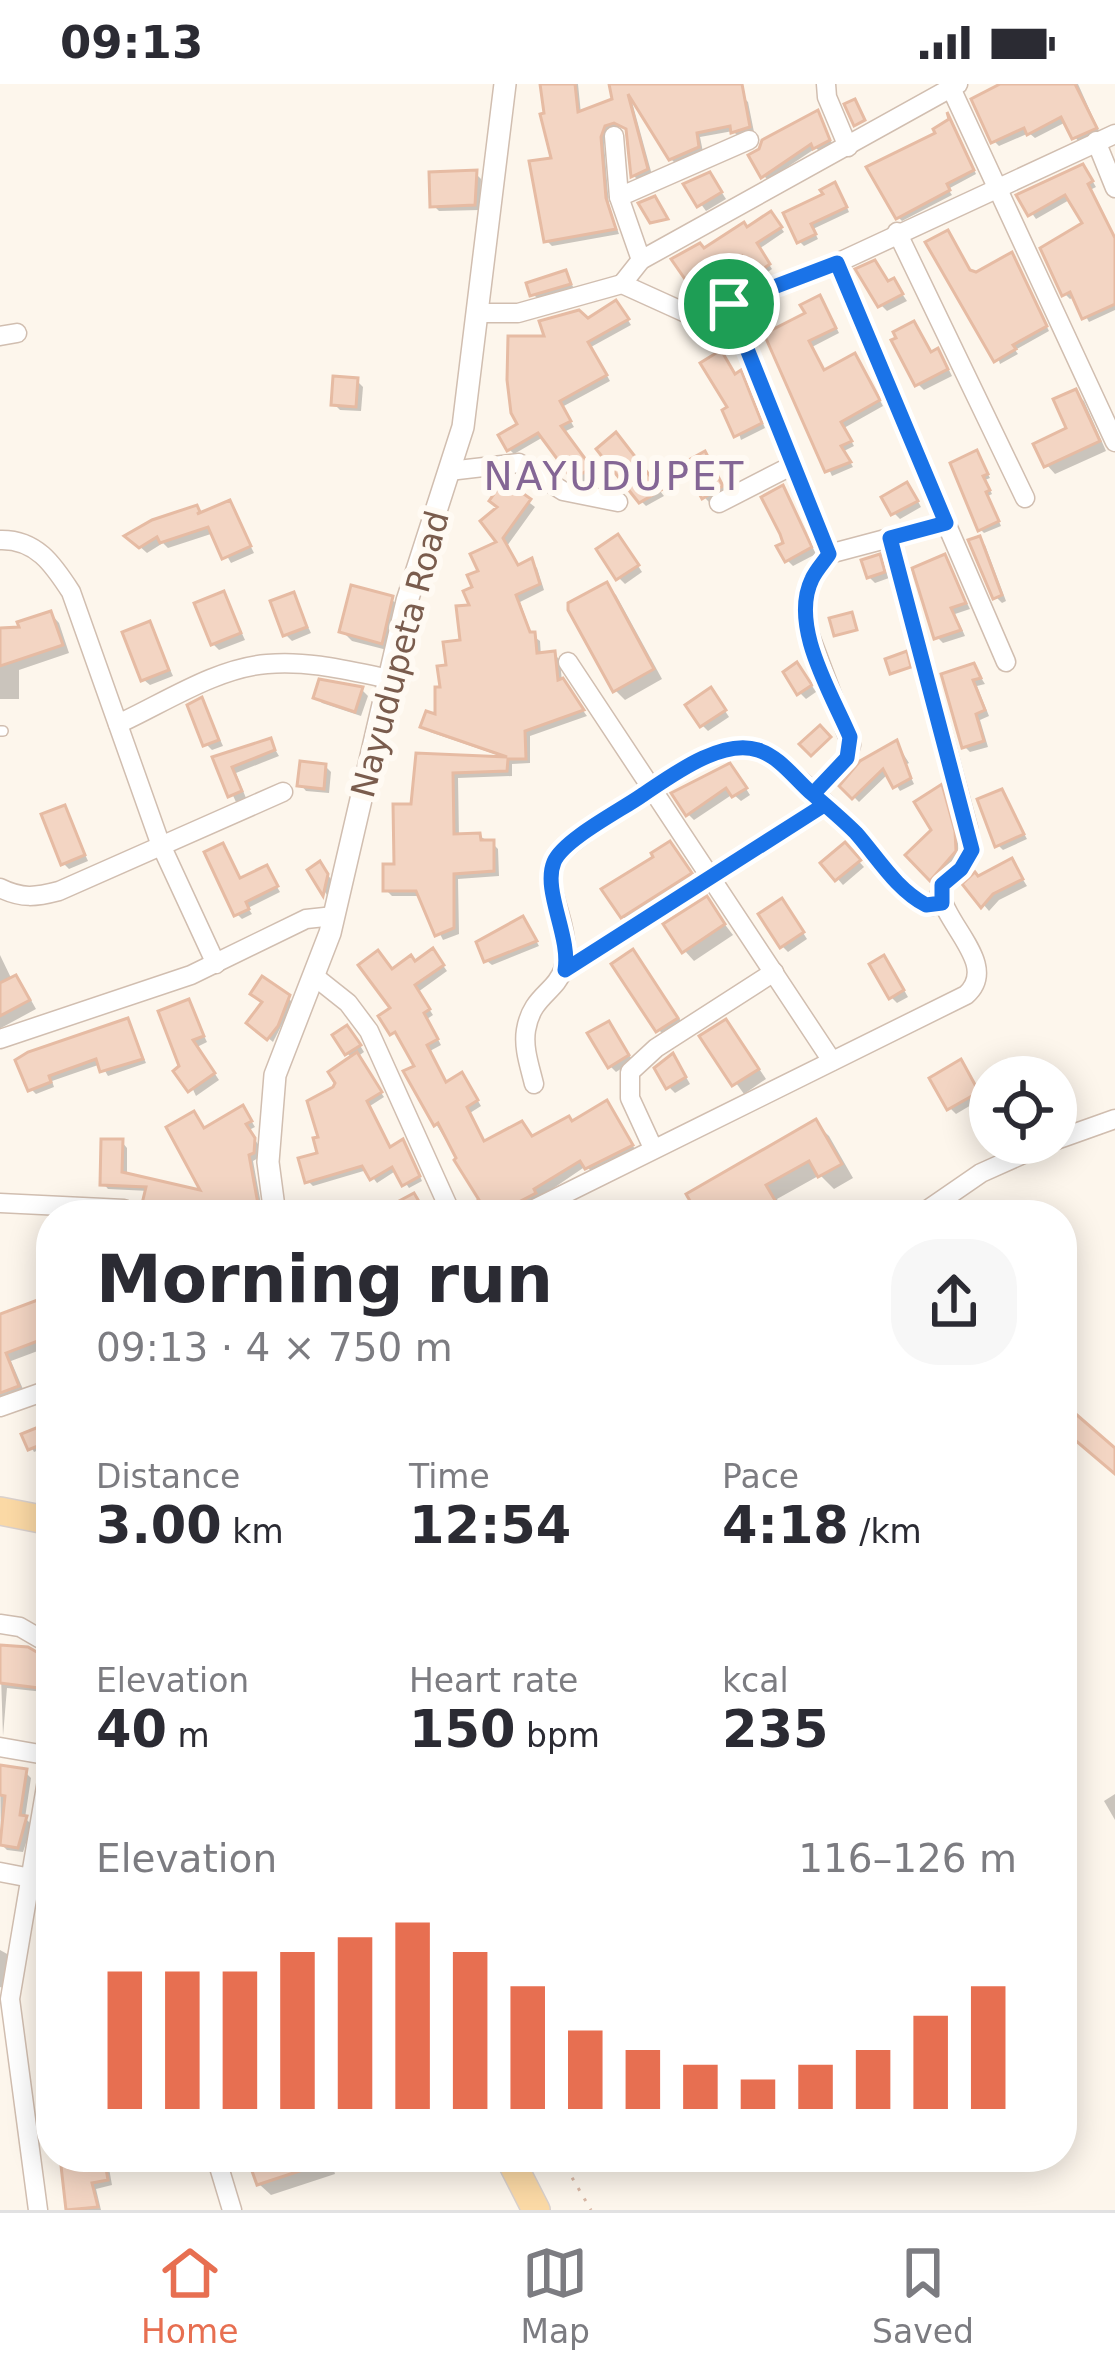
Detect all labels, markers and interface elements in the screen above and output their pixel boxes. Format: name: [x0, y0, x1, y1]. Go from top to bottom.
text: 09:13: [60, 16, 203, 69]
pin: [678, 253, 780, 355]
icon: arrive: [696, 271, 762, 337]
district label: NAYUDUPET: [484, 454, 746, 499]
street label: Nayudupeta Road: [343, 507, 457, 801]
map controls: [969, 1056, 1077, 1164]
button: locate: [969, 1056, 1077, 1164]
button: share: [891, 1239, 1017, 1365]
text: Morning run: [96, 1241, 553, 1318]
text: 09:13 · 4 × 750 m: [96, 1325, 453, 1370]
text: Distance: [96, 1457, 240, 1496]
text: Time: [409, 1457, 490, 1496]
text: Pace: [722, 1457, 799, 1496]
text: 3.00: [96, 1496, 222, 1555]
text: 12:54: [409, 1496, 571, 1555]
text: 4:18: [722, 1496, 849, 1555]
text: km: [222, 1512, 284, 1551]
text: /km: [849, 1512, 922, 1551]
text: Elevation: [96, 1661, 249, 1700]
text: Heart rate: [409, 1661, 578, 1700]
text: kcal: [722, 1661, 789, 1700]
text: 40: [96, 1700, 167, 1759]
text: 150: [409, 1700, 515, 1759]
text: 235: [722, 1700, 828, 1759]
text: m: [167, 1716, 210, 1755]
text: bpm: [515, 1716, 600, 1755]
text: Elevation: [96, 1836, 277, 1881]
text: 116–126 m: [798, 1836, 1017, 1881]
tab: Home: [141, 2240, 238, 2351]
tab: Map: [520, 2240, 590, 2351]
tab: Saved: [872, 2240, 974, 2351]

